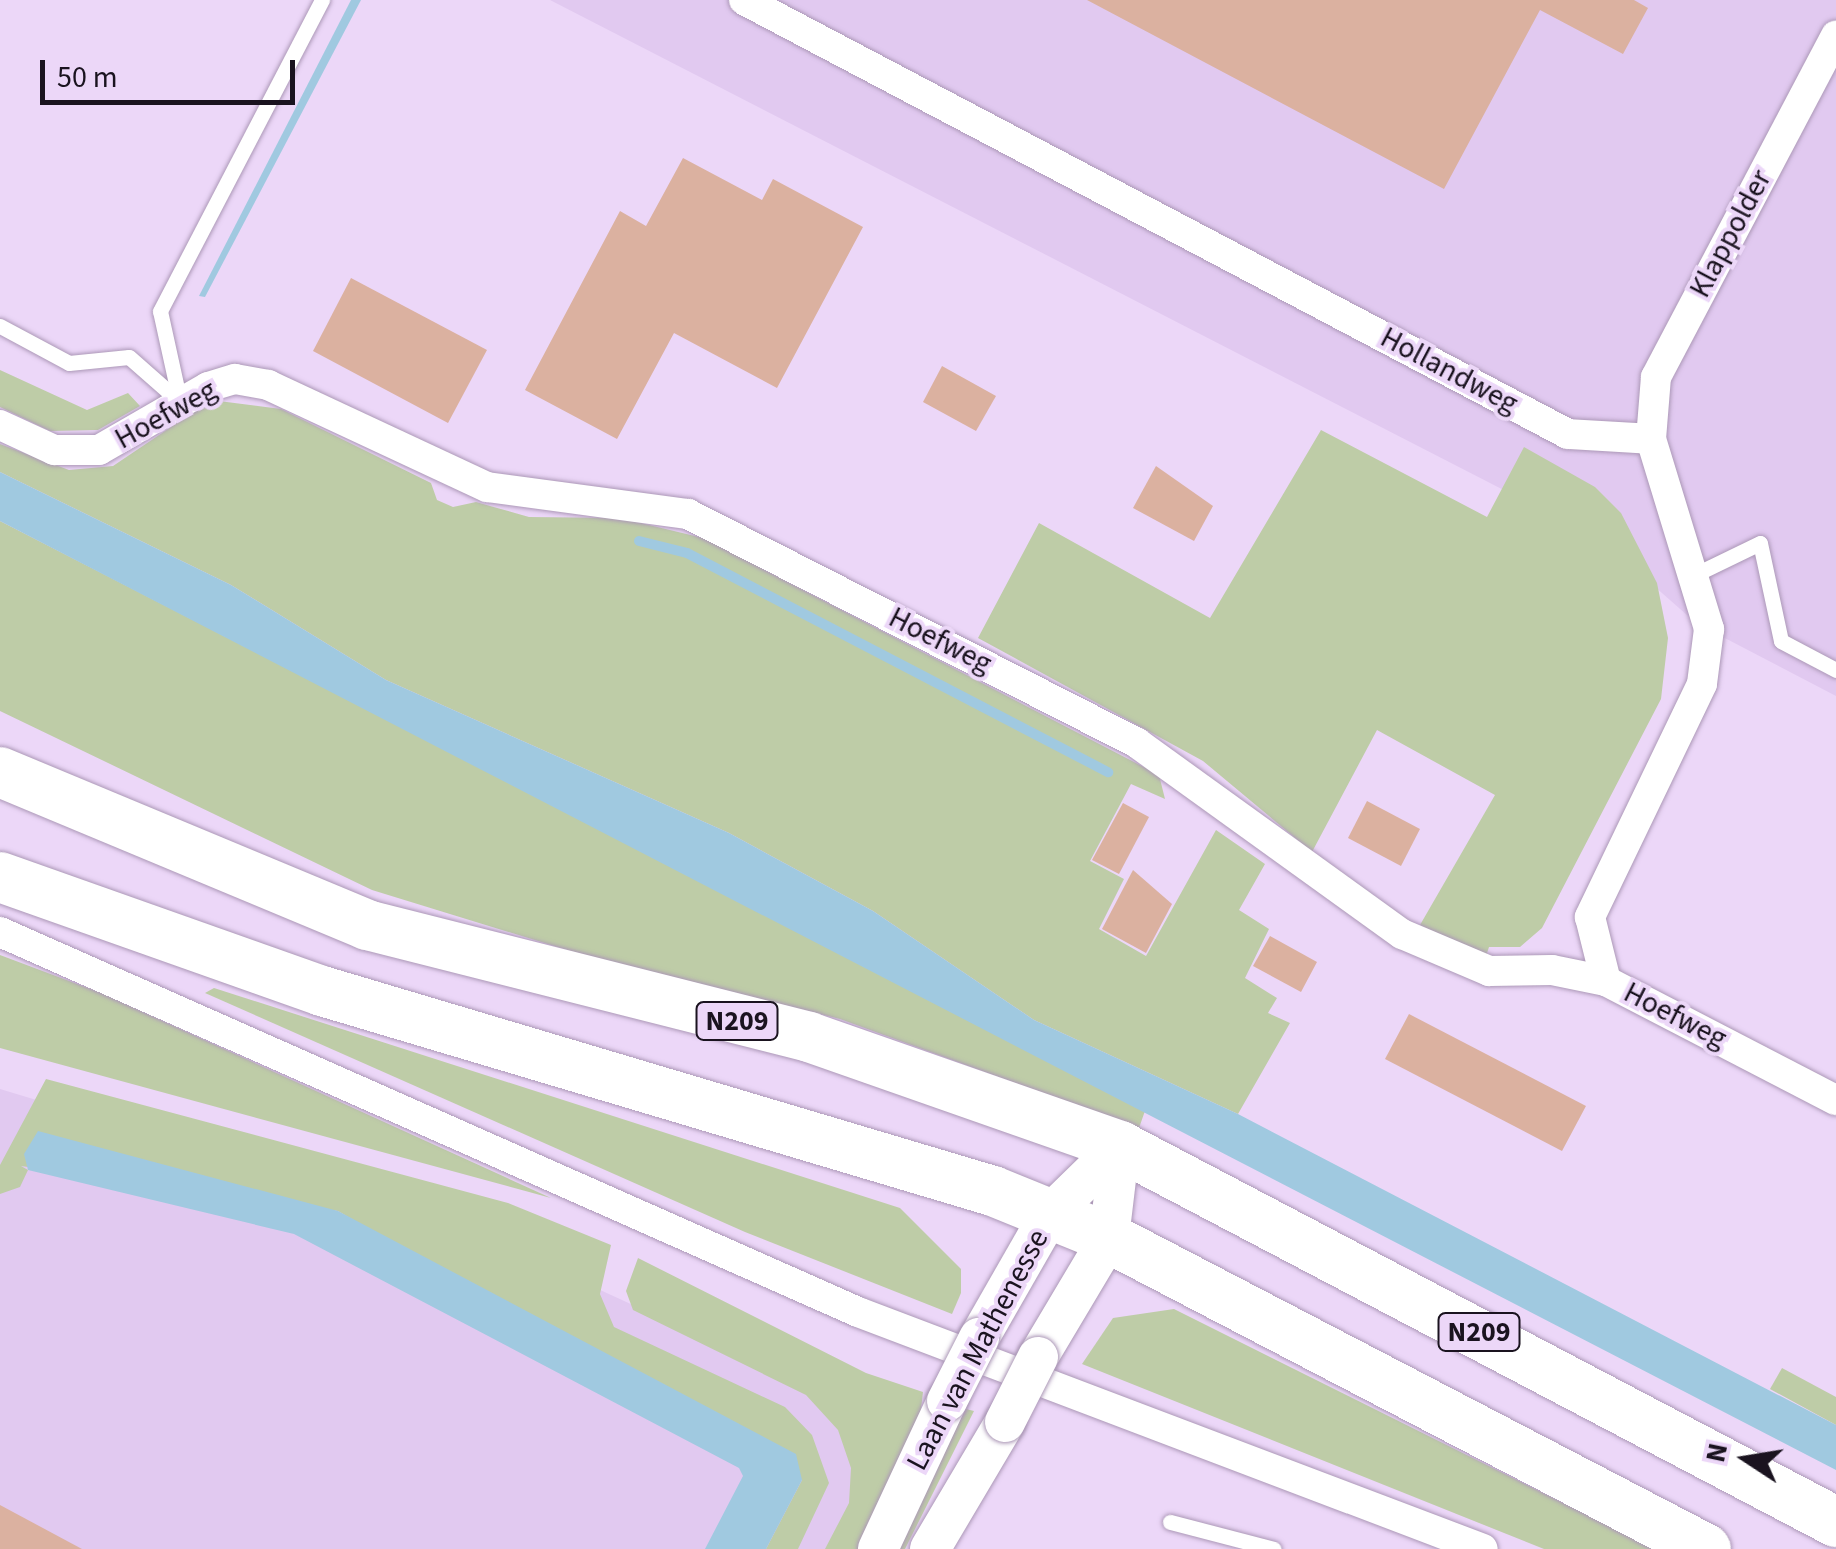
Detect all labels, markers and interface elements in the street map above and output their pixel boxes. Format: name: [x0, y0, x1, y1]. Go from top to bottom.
scale bar: [45, 40, 300, 102]
text: 50 m: [57, 56, 118, 99]
street label: Klappolder: [1682, 164, 1780, 304]
street label: Hollandweg: [1374, 320, 1524, 422]
street label: Hoefweg: [109, 372, 223, 458]
street label: Hoefweg: [883, 600, 997, 682]
street label: Hoefweg: [1618, 975, 1732, 1057]
road number: N209: [694, 998, 780, 1044]
street label: Laan van Mathenesse: [899, 1224, 1057, 1476]
road number: N209: [1436, 1309, 1522, 1355]
north arrow: [1696, 1409, 1796, 1509]
text: N: [1695, 1439, 1738, 1466]

